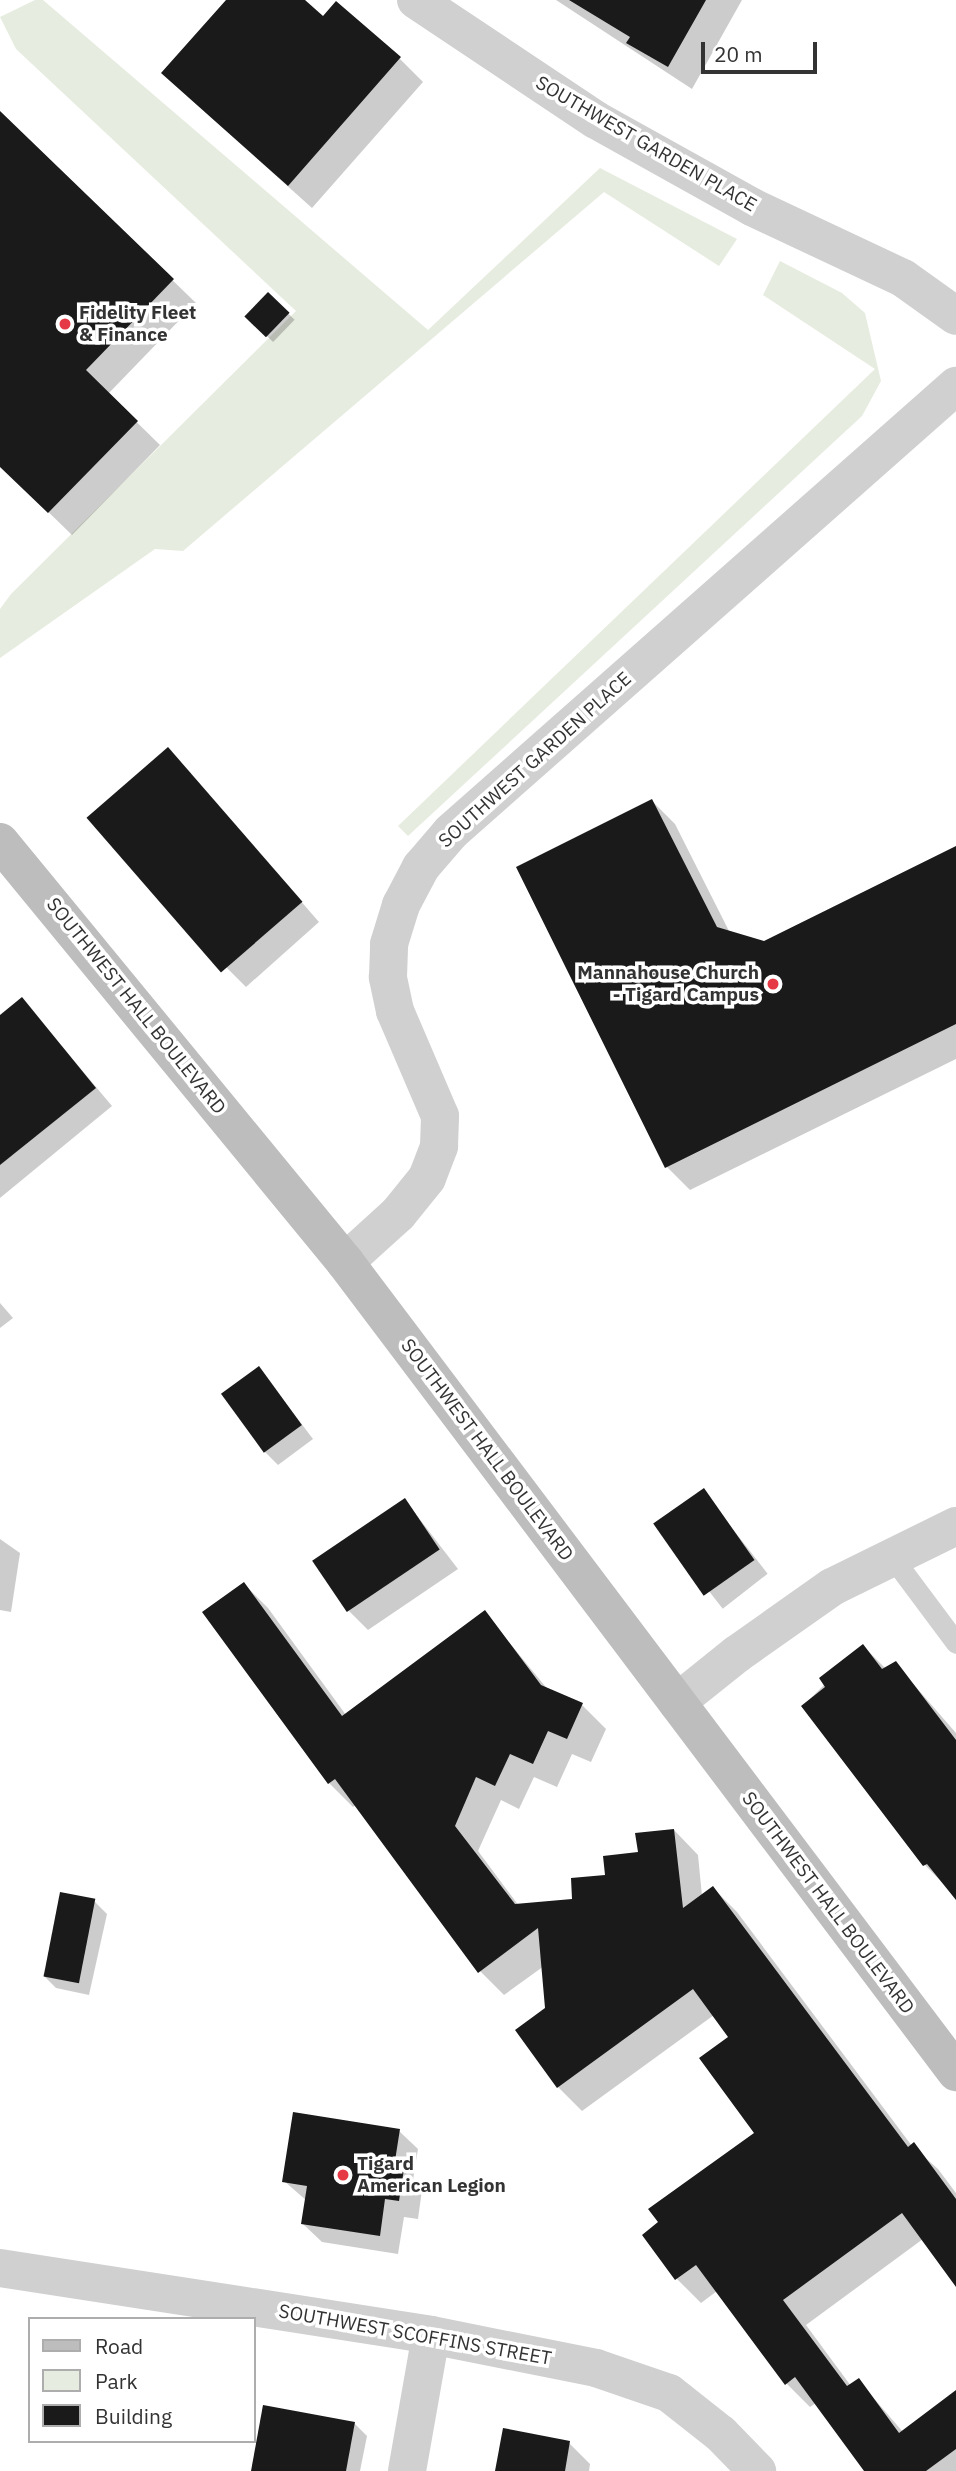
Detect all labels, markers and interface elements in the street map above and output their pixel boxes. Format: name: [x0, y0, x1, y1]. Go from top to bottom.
scale bar: [704, 28, 820, 72]
text: 20 m: [714, 40, 763, 68]
street label: SOUTHWEST GARDEN PLACE: [531, 71, 761, 217]
place label: Fidelity Fleet & Finance: [79, 302, 196, 346]
marker: Fidelity Fleet & Finance: [57, 316, 73, 332]
street label: SOUTHWEST GARDEN PLACE: [434, 667, 636, 853]
street label: SOUTHWEST HALL BOULEVARD: [42, 893, 230, 1119]
place label: Mannahouse Church - Tigard Campus: [577, 962, 759, 1006]
marker: Mannahouse Church - Tigard Campus: [765, 976, 781, 992]
street label: SOUTHWEST HALL BOULEVARD: [396, 1335, 578, 1565]
street label: SOUTHWEST HALL BOULEVARD: [737, 1788, 919, 2018]
place label: Tigard American Legion: [357, 2153, 506, 2197]
marker: Tigard American Legion: [335, 2167, 351, 2183]
street label: SOUTHWEST SCOFFINS STREET: [277, 2300, 553, 2370]
legend: [28, 2317, 256, 2443]
text: Road: [95, 2332, 143, 2360]
text: Park: [95, 2367, 138, 2395]
text: Building: [95, 2402, 172, 2430]

